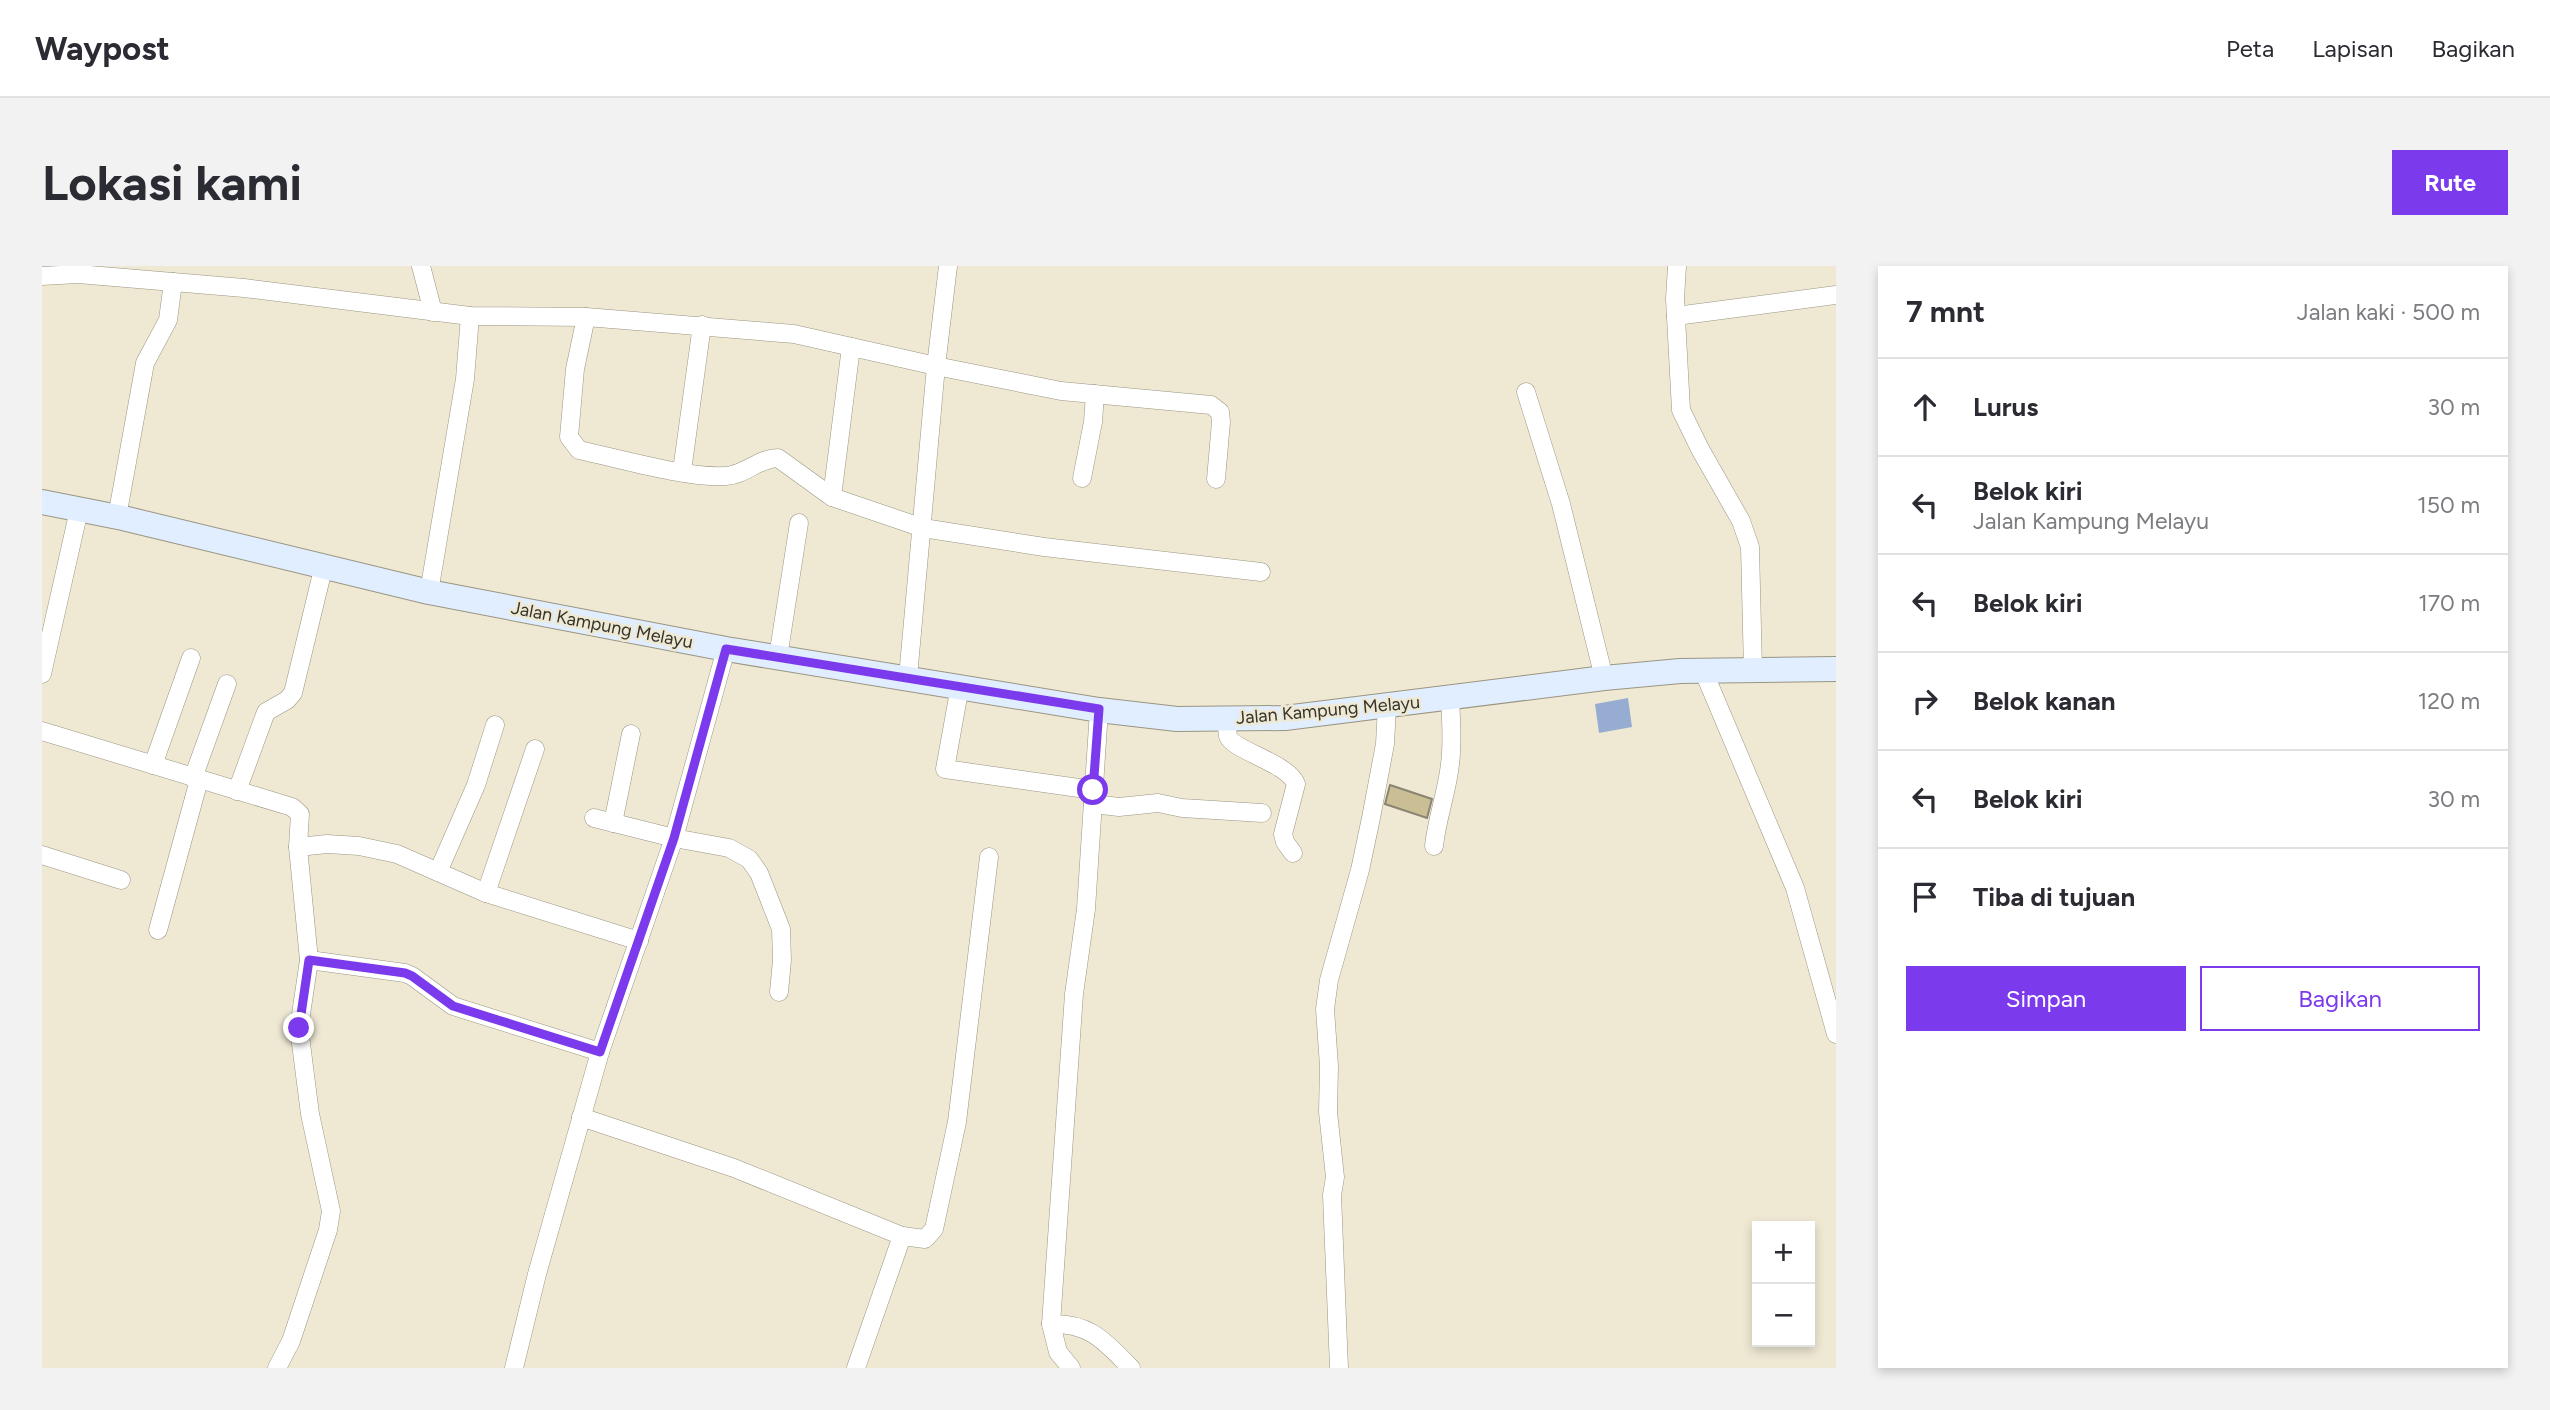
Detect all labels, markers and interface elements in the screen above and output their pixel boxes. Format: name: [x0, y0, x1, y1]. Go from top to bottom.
text: Waypost: [35, 29, 170, 68]
text: Peta: [2226, 34, 2274, 63]
text: Lapisan: [2312, 34, 2393, 63]
text: Bagikan: [2431, 34, 2515, 63]
button: Rute: [2392, 150, 2508, 215]
text: Lokasi kami: [42, 153, 302, 212]
text: 7 mnt: [1906, 293, 1985, 330]
text: Jalan kaki · 500 m: [2297, 298, 2480, 326]
icon: ahead: [1906, 388, 1944, 426]
text: Lurus: [1973, 391, 2038, 423]
text: 30 m: [2427, 393, 2480, 421]
text: Belok kiri: [1973, 475, 2082, 507]
icon: left: [1906, 486, 1944, 524]
text: 150 m: [2417, 491, 2480, 519]
text: Jalan Kampung Melayu: [1973, 507, 2209, 535]
icon: left: [1906, 584, 1944, 622]
text: Belok kiri: [1973, 587, 2082, 619]
text: 170 m: [2418, 589, 2480, 617]
street label: Jalan Kampung Melayu: [509, 597, 695, 653]
icon: right: [1906, 682, 1944, 720]
text: Belok kanan: [1973, 685, 2116, 717]
text: 120 m: [2418, 687, 2480, 715]
street label: Jalan Kampung Melayu: [1235, 691, 1421, 729]
route start: [1077, 774, 1108, 805]
icon: left: [1906, 780, 1944, 818]
text: Belok kiri: [1973, 783, 2082, 815]
text: 30 m: [2427, 785, 2480, 813]
icon: arrive: [1906, 878, 1944, 916]
text: Tiba di tujuan: [1973, 881, 2135, 913]
button: Simpan: [1906, 966, 2186, 1031]
button: Bagikan: [2200, 966, 2480, 1031]
route end: [283, 1012, 314, 1043]
map controls: [1752, 1221, 1815, 1347]
button: +: [1752, 1221, 1815, 1284]
button: −: [1752, 1284, 1815, 1347]

